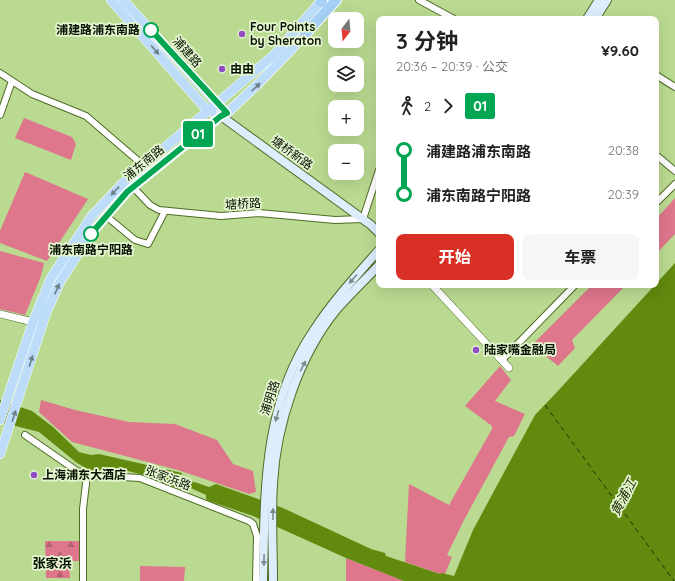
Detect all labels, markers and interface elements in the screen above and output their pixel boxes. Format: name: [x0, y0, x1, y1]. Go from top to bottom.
north arrow: [328, 12, 364, 48]
map controls: [328, 12, 364, 180]
place label: Four Points by Sheraton: [250, 19, 321, 48]
place label: 浦建路浦东南路: [56, 22, 140, 37]
marker: 浦建路浦东南路: [143, 22, 159, 38]
text: 3 分钟: [396, 27, 458, 55]
marker: Four Points by Sheraton: [237, 29, 247, 39]
street label: 浦建路: [170, 33, 205, 70]
text: ¥9.60: [601, 41, 639, 60]
one-way arrow: [151, 45, 160, 55]
button: layers: [328, 56, 364, 92]
text: 20:36 – 20:39 · 公交: [396, 58, 508, 74]
place label: 由由: [230, 61, 254, 76]
marker: 由由: [217, 64, 227, 74]
one-way arrow: [250, 82, 261, 91]
icon: walk: [396, 95, 418, 117]
icon: forward: [437, 95, 459, 117]
text: 01: [473, 97, 487, 115]
text: 2: [424, 98, 431, 114]
button: +: [328, 100, 364, 136]
line badge: 01: [180, 121, 216, 147]
text: 01: [191, 125, 205, 143]
street label: 塘桥新路: [268, 132, 316, 173]
street label: 浦东南路: [120, 142, 167, 184]
text: 浦建路浦东南路: [426, 142, 531, 161]
text: 20:38: [608, 142, 639, 158]
button: −: [328, 144, 364, 180]
one-way arrow: [110, 186, 120, 196]
text: 浦东南路宁阳路: [426, 186, 531, 205]
text: 20:39: [608, 186, 639, 202]
street label: 塘桥路: [225, 195, 261, 212]
marker: 浦东南路宁阳路: [83, 226, 99, 242]
button: 开始: [396, 234, 514, 280]
button: 车票: [522, 234, 639, 280]
place label: 浦东南路宁阳路: [49, 242, 133, 257]
one-way arrow: [349, 274, 358, 285]
one-way arrow: [54, 283, 60, 295]
place label: 陆家嘴金融局: [484, 342, 556, 357]
marker: 陆家嘴金融局: [471, 345, 481, 355]
one-way arrow: [28, 355, 34, 367]
one-way arrow: [300, 360, 306, 372]
street label: 浦明路: [257, 378, 282, 417]
one-way arrow: [11, 409, 17, 421]
one-way arrow: [274, 410, 280, 422]
street label: 张家浜路: [143, 462, 193, 493]
place label: 上海浦东大酒店: [42, 467, 126, 482]
marker: 上海浦东大酒店: [29, 470, 39, 480]
water label: 黄浦江: [607, 474, 640, 518]
one-way arrow: [270, 507, 276, 520]
one-way arrow: [260, 554, 267, 566]
district label: 张家浜: [32, 555, 72, 571]

